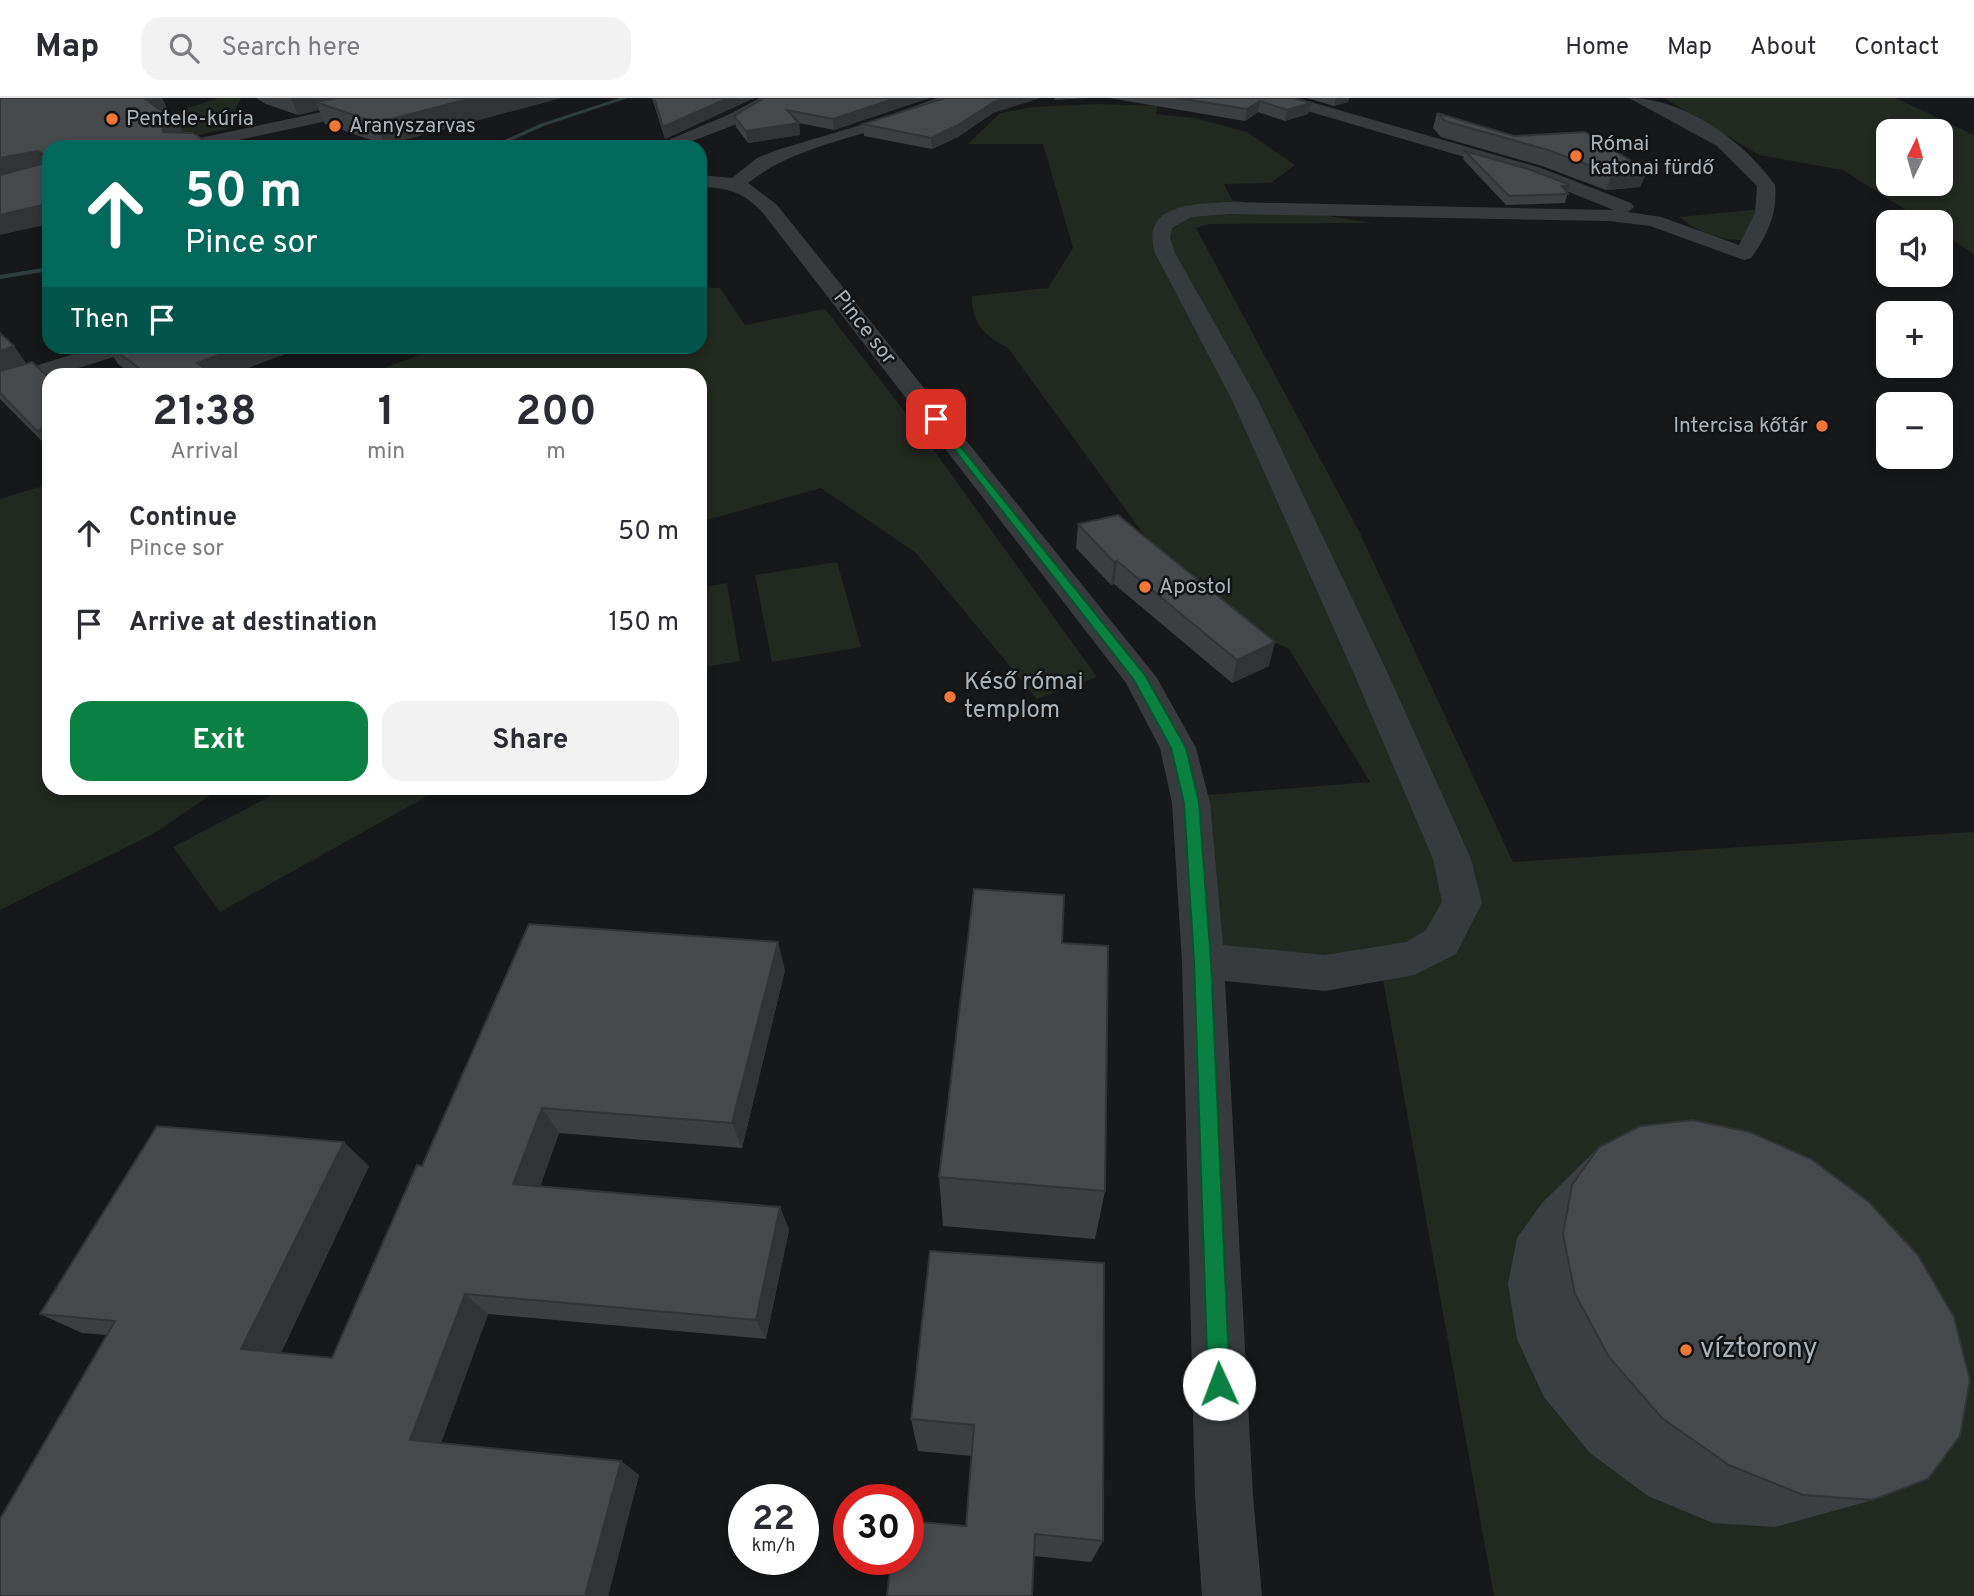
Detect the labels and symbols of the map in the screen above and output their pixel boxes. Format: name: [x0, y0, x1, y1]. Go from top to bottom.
place label: Pentele-kúria: [126, 106, 254, 133]
marker: Pentele-kúria: [104, 111, 120, 127]
place label: Aranyszarvas: [349, 113, 476, 140]
marker: Aranyszarvas: [327, 118, 343, 134]
north arrow: [1876, 119, 1953, 196]
place label: Római katonai fürdő: [1590, 131, 1715, 182]
marker: Római katonai fürdő: [1568, 148, 1584, 164]
street label: Pince sor: [827, 285, 901, 371]
pin: [906, 389, 966, 449]
place label: Intercisa kőtár: [1673, 413, 1808, 440]
marker: Intercisa kőtár: [1814, 418, 1830, 434]
place label: Apostol: [1159, 574, 1232, 601]
marker: Apostol: [1137, 579, 1153, 595]
place label: Késő római templom: [964, 668, 1084, 726]
marker: Késő római templom: [942, 689, 958, 705]
place label: víztorony: [1700, 1332, 1818, 1368]
marker: víztorony: [1678, 1342, 1694, 1358]
position arrow: [1182, 1347, 1256, 1421]
speed limit sign: 30: [833, 1484, 924, 1575]

